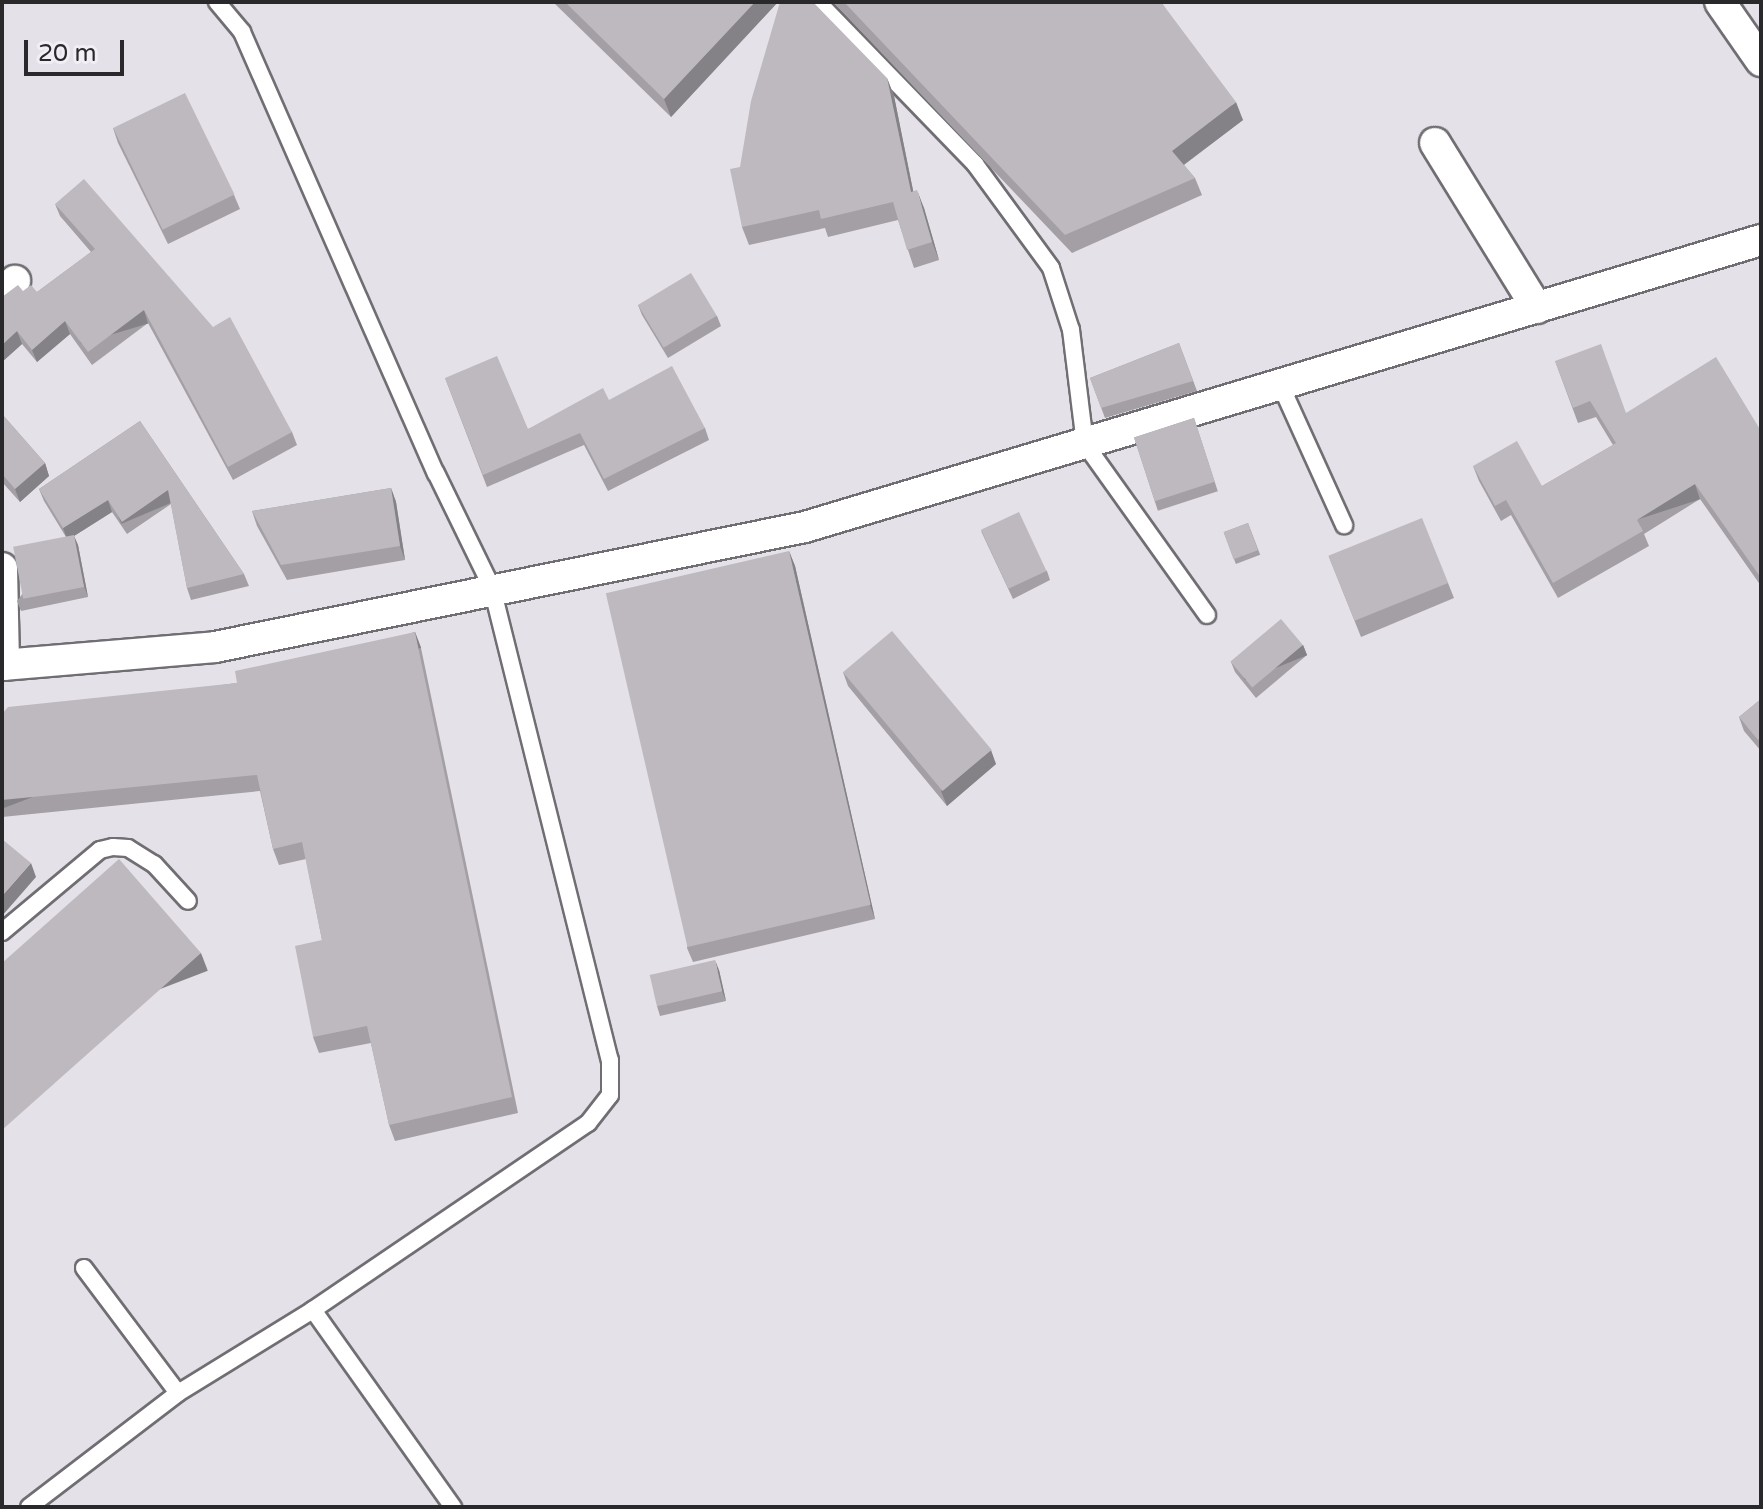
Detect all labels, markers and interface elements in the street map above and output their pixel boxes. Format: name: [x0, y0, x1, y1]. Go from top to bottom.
scale bar: [28, 24, 128, 74]
text: 20 m: [38, 39, 96, 68]

